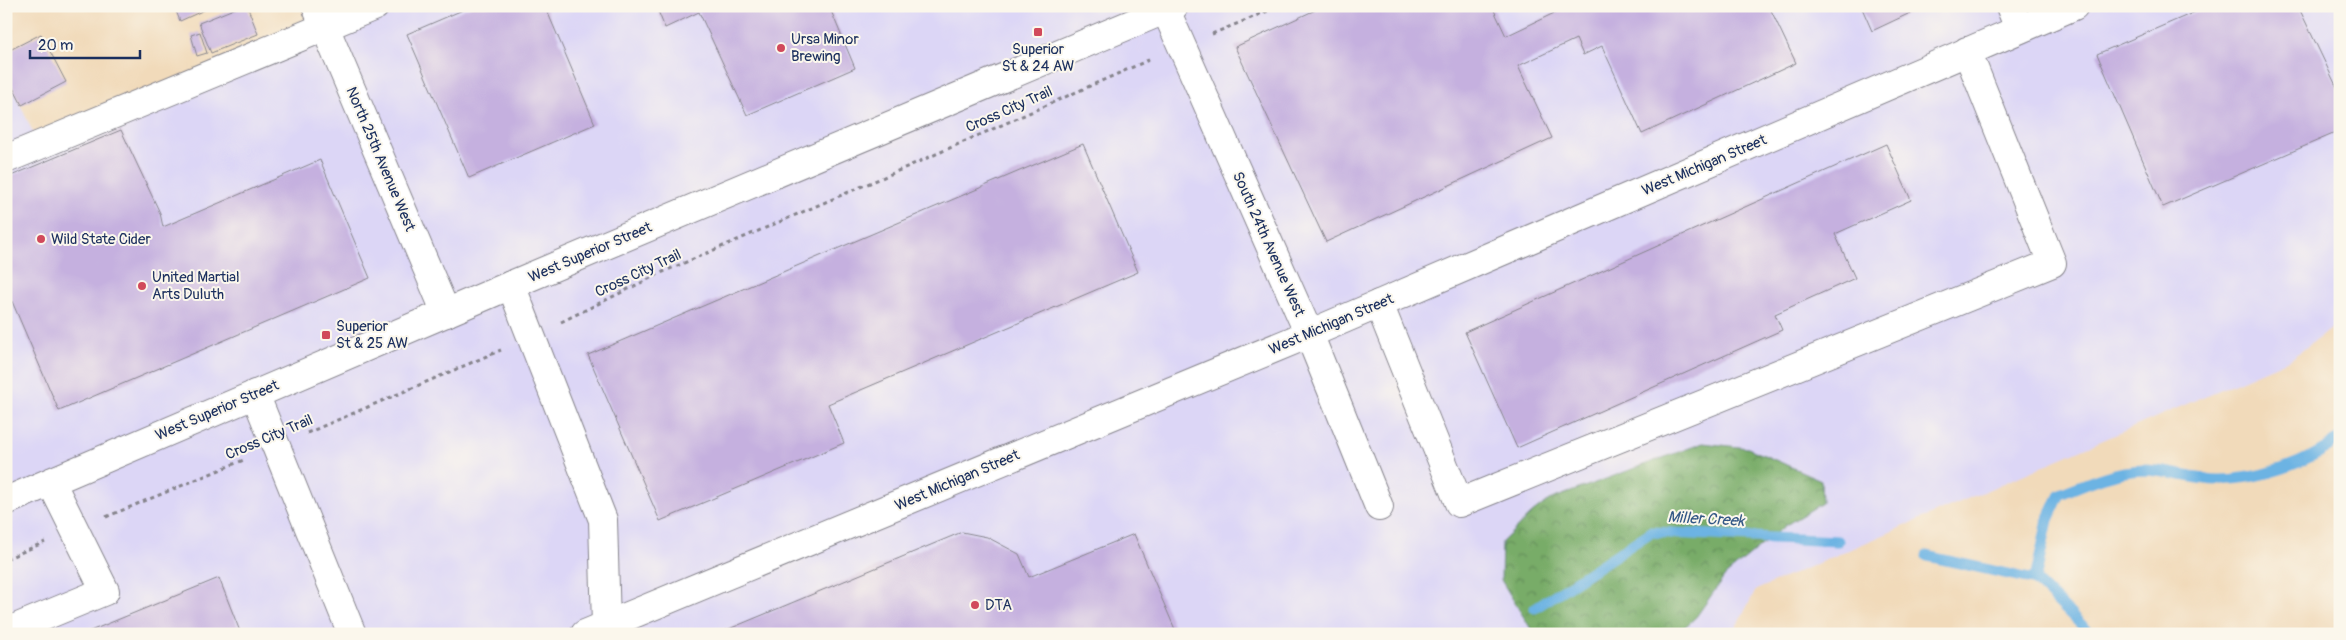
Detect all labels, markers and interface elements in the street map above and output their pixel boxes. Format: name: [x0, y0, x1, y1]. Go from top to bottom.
marker: Superior St & 24 AW: [1032, 26, 1044, 38]
scale bar: [30, 28, 140, 60]
place label: Ursa Minor Brewing: [791, 30, 859, 66]
text: 20 m: [38, 36, 73, 55]
place label: Superior St & 24 AW: [1002, 40, 1075, 76]
marker: Ursa Minor Brewing: [775, 42, 787, 54]
street label: Cross City Trail: [963, 82, 1056, 137]
street label: North 25th Avenue West: [342, 84, 420, 235]
street label: West Michigan Street: [1639, 130, 1770, 200]
street label: South 24th Avenue West: [1228, 169, 1309, 320]
street label: West Superior Street: [526, 217, 656, 287]
place label: Wild State Cider: [51, 230, 151, 249]
marker: Wild State Cider: [35, 233, 47, 245]
street label: Cross City Trail: [592, 245, 684, 302]
place label: United Martial Arts Duluth: [152, 268, 240, 304]
marker: United Martial Arts Duluth: [136, 280, 148, 292]
street label: West Michigan Street: [1266, 289, 1397, 359]
place label: Superior St & 25 AW: [336, 317, 408, 353]
marker: Superior St & 25 AW: [320, 329, 332, 341]
street label: West Superior Street: [153, 375, 283, 445]
street label: Cross City Trail: [223, 411, 316, 464]
street label: West Michigan Street: [892, 445, 1023, 515]
water label: Miller Creek: [1667, 507, 1746, 531]
place label: DTA: [985, 596, 1012, 615]
marker: DTA: [969, 599, 981, 611]

